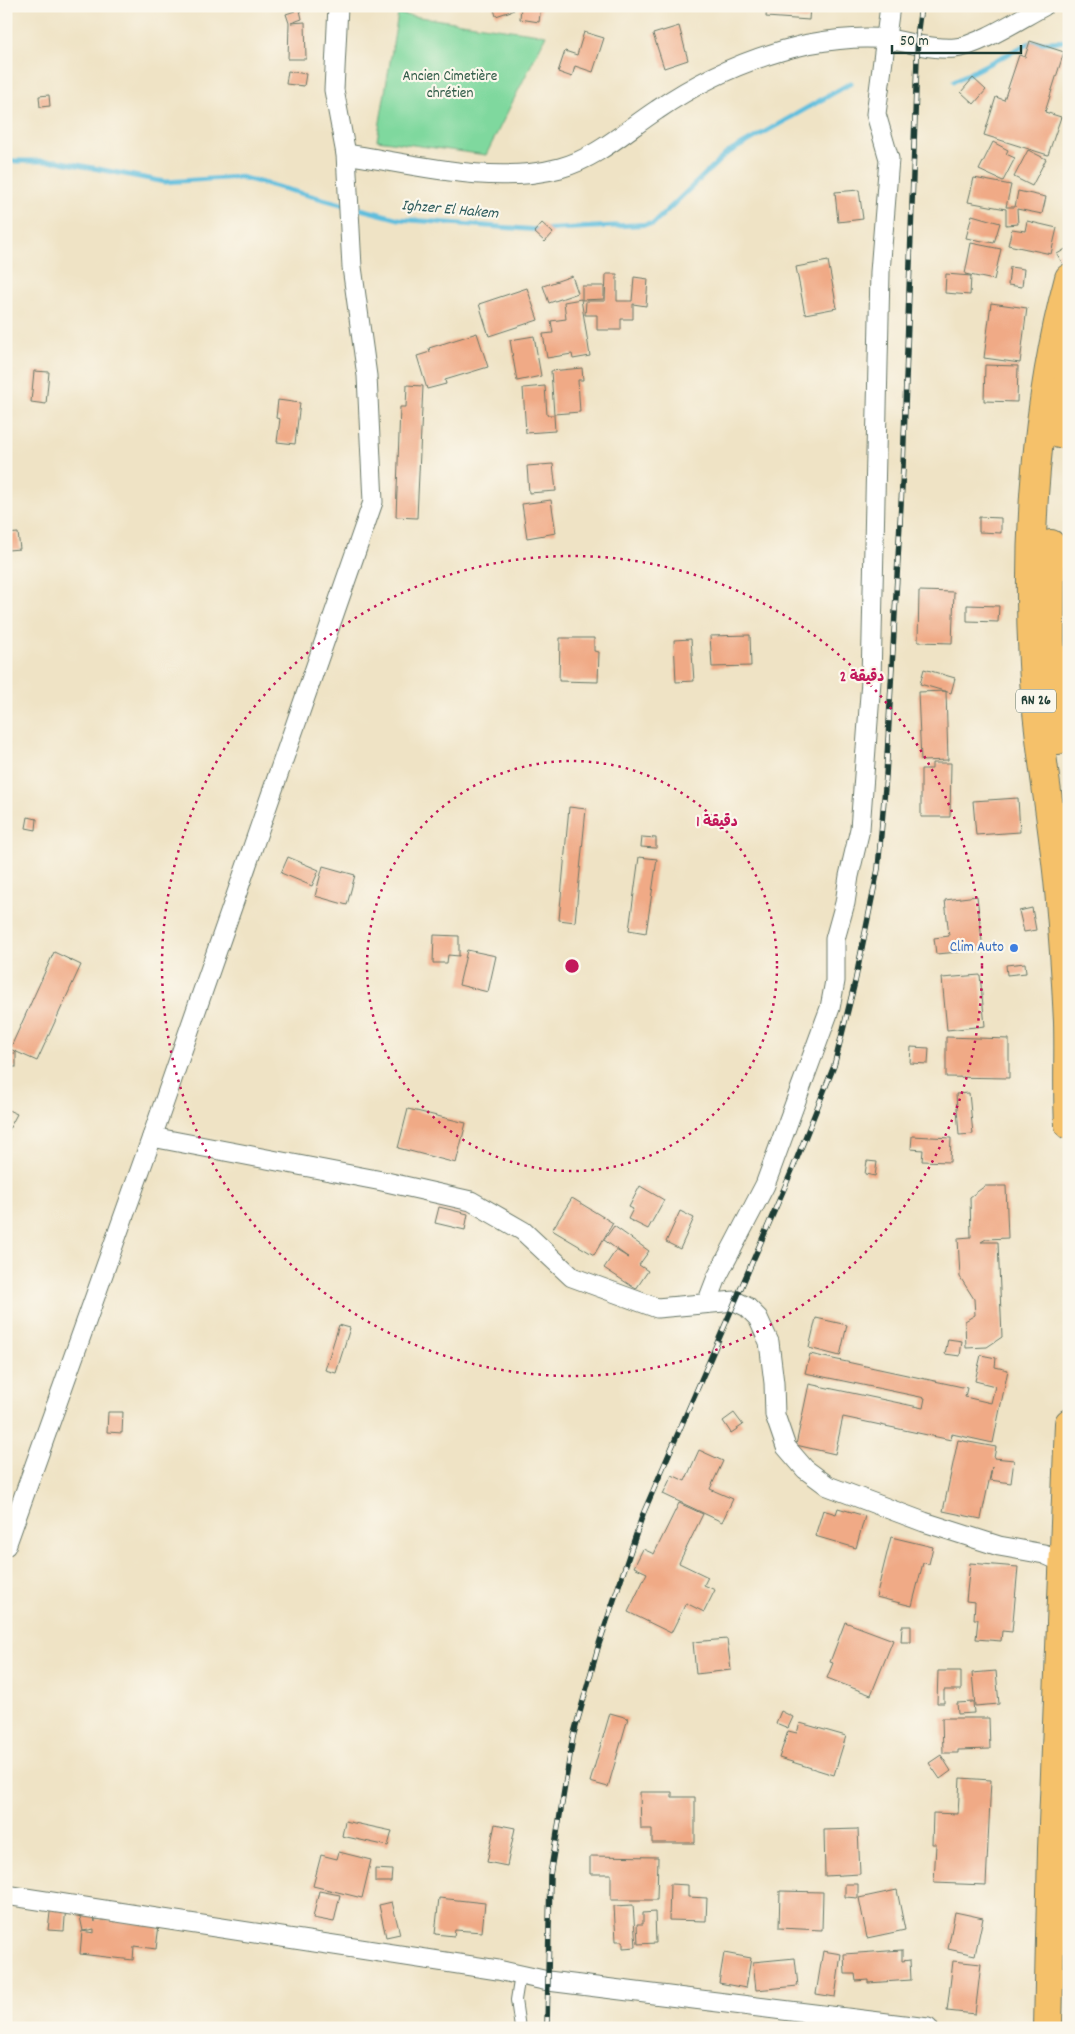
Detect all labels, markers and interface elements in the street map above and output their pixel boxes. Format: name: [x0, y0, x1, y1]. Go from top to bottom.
scale bar: [892, 22, 1021, 54]
text: 50 m: [900, 31, 929, 53]
park label: Ancien Cimetière chrétien: [403, 66, 498, 105]
water label: Ighzer El Hakem: [401, 194, 500, 226]
text: 2 دقيقة: [840, 667, 884, 689]
road number: RN 26: [1016, 689, 1056, 712]
text: 1 دقيقة: [696, 812, 738, 834]
place label: Clim Auto: [950, 937, 1004, 959]
marker: Clim Auto: [1008, 942, 1020, 954]
centre of rings: [563, 957, 581, 975]

